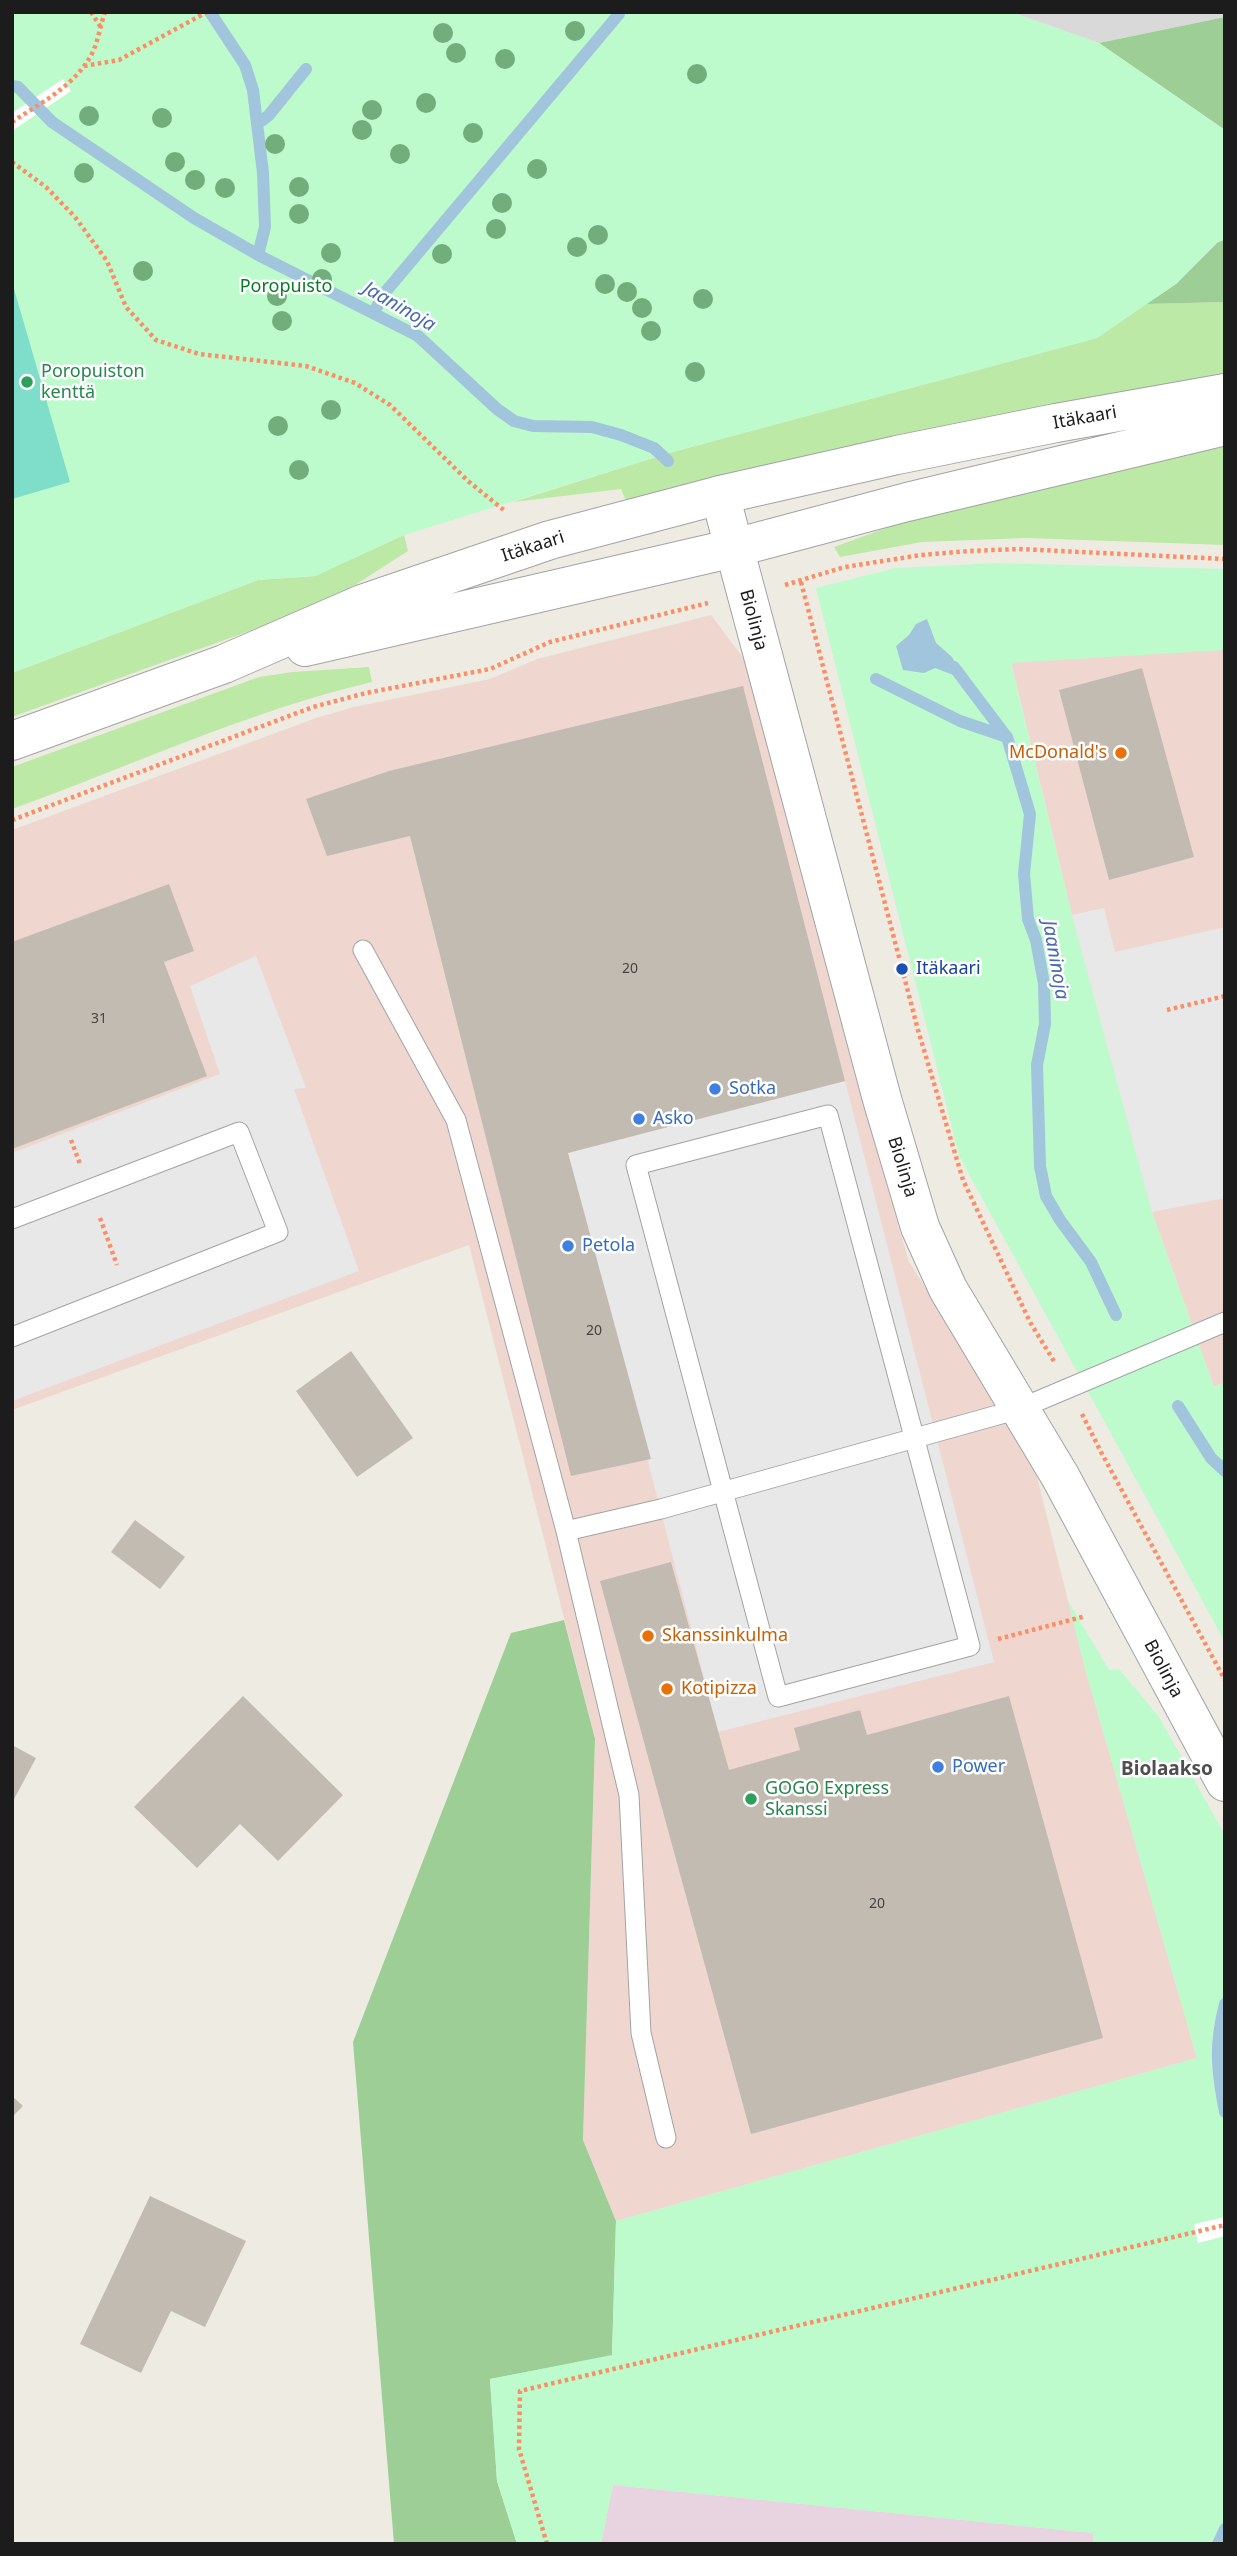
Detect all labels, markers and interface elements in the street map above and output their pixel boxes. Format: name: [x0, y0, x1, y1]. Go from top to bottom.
park label: Poropuisto: [240, 276, 332, 298]
water label: Jaaninoja: [359, 277, 439, 337]
place label: Poropuiston kenttä: [41, 361, 145, 404]
marker: Poropuiston kenttä: [19, 374, 35, 390]
street label: Itäkaari: [1051, 402, 1119, 434]
street label: Itäkaari: [499, 527, 567, 567]
street label: Biolinja: [734, 587, 772, 653]
place label: McDonald's: [1009, 742, 1107, 764]
marker: McDonald's: [1113, 745, 1129, 761]
water label: Jaaninoja: [1037, 919, 1073, 1001]
place label: Itäkaari: [916, 958, 981, 980]
house number: 20: [622, 961, 638, 977]
marker: Itäkaari: [894, 961, 910, 977]
house number: 31: [91, 1011, 107, 1027]
place label: Sotka: [729, 1078, 776, 1100]
marker: Sotka: [707, 1081, 723, 1097]
place label: Asko: [653, 1108, 694, 1130]
marker: Asko: [631, 1111, 647, 1127]
street label: Biolinja: [883, 1134, 921, 1200]
place label: Petola: [582, 1235, 635, 1257]
marker: Petola: [560, 1238, 576, 1254]
house number: 20: [586, 1323, 602, 1339]
place label: Skanssinkulma: [662, 1625, 788, 1647]
marker: Skanssinkulma: [640, 1628, 656, 1644]
street label: Biolinja: [1139, 1636, 1187, 1702]
place label: Kotipizza: [681, 1678, 757, 1700]
marker: Kotipizza: [659, 1681, 675, 1697]
place label: Power: [952, 1756, 1005, 1778]
marker: Power: [930, 1759, 946, 1775]
district label: Biolaakso: [1121, 1759, 1213, 1781]
place label: GOGO Express Skanssi: [765, 1778, 889, 1820]
marker: GOGO Express Skanssi: [743, 1791, 759, 1807]
house number: 20: [869, 1896, 885, 1912]

